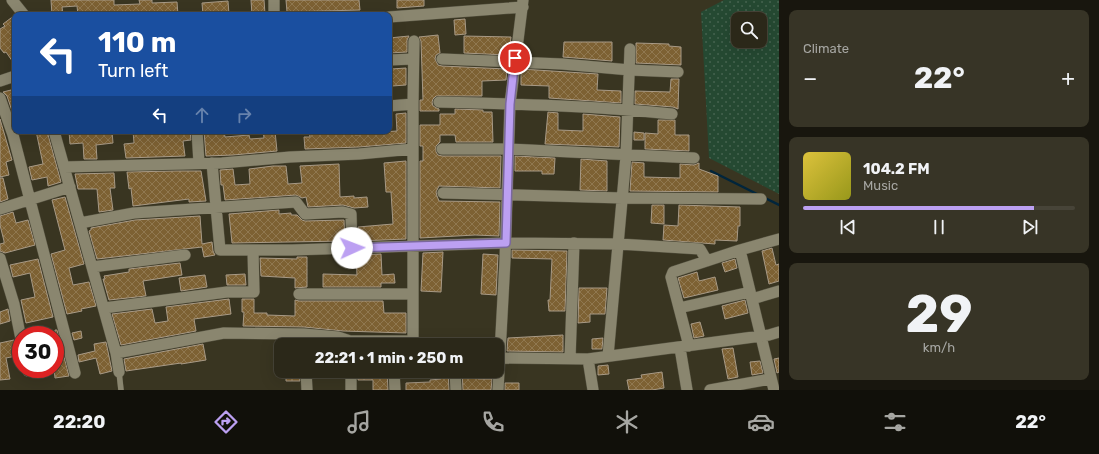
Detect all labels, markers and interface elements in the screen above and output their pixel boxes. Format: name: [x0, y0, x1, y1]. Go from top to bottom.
map controls: [731, 12, 767, 48]
button: search: [731, 12, 767, 48]
text: 110 m: [98, 26, 176, 59]
icon: left: [32, 28, 84, 80]
pin: [498, 41, 532, 75]
text: Climate: [803, 41, 849, 56]
icon: arrive: [504, 47, 526, 69]
text: Turn left: [98, 60, 168, 82]
text: 22°: [914, 60, 965, 96]
text: −: [803, 65, 817, 92]
text: +: [1061, 65, 1075, 92]
icon: left: [149, 104, 171, 126]
icon: ahead: [191, 104, 213, 126]
icon: right: [233, 104, 255, 126]
text: 104.2 FM: [863, 160, 930, 178]
text: Music: [863, 178, 898, 193]
icon: previous: [837, 216, 859, 238]
icon: pause: [928, 216, 950, 238]
icon: next: [1019, 216, 1041, 238]
position arrow: [331, 227, 373, 269]
text: 29: [905, 283, 973, 345]
speed limit sign: 30: [12, 326, 64, 378]
text: km/h: [923, 340, 955, 355]
text: 22:21 · 1 min · 250 m: [315, 349, 463, 367]
icon: directions: [212, 408, 240, 436]
icon: music: [345, 408, 373, 436]
icon: phone: [479, 408, 507, 436]
icon: climate: [613, 408, 641, 436]
icon: car: [747, 408, 775, 436]
icon: filters: [881, 408, 909, 436]
text: 22:20: [53, 411, 106, 433]
text: 22°: [1015, 411, 1046, 433]

